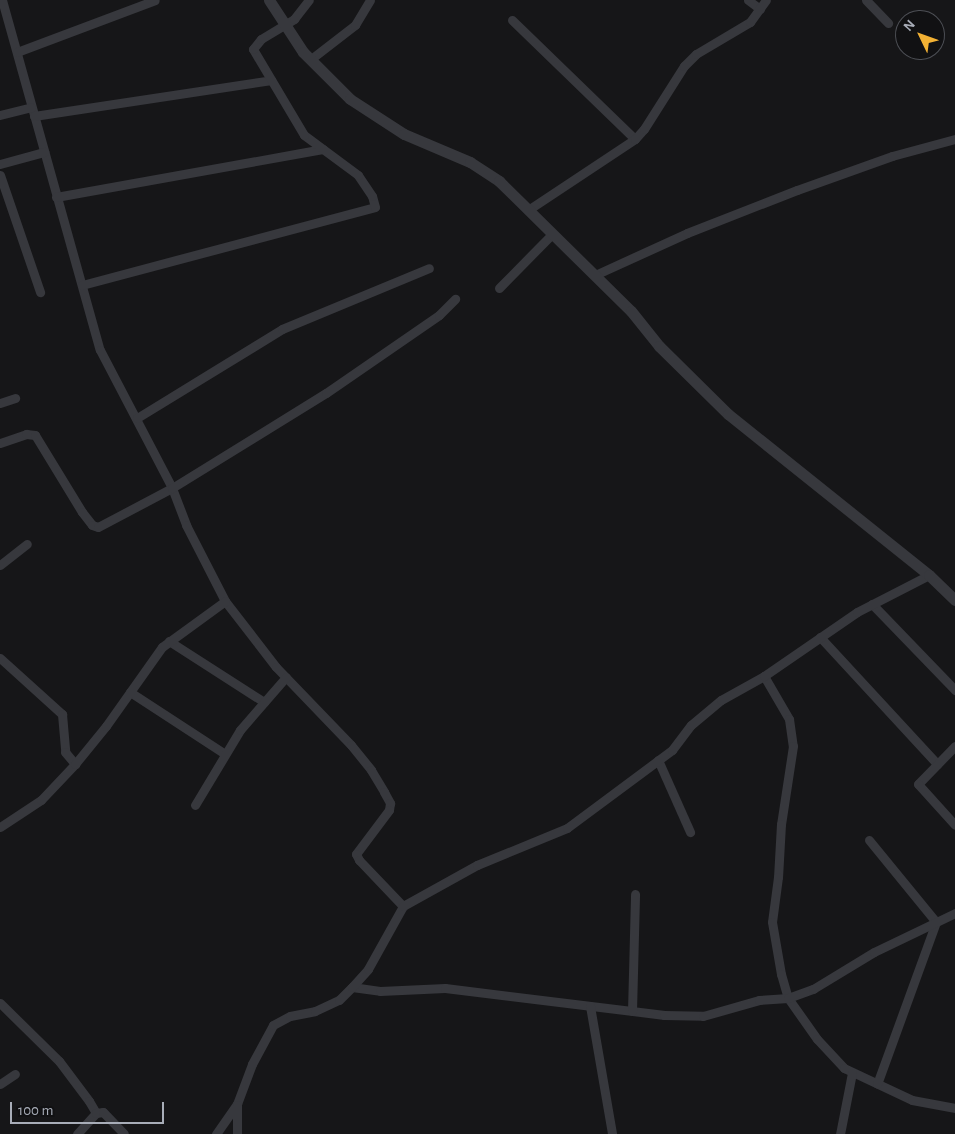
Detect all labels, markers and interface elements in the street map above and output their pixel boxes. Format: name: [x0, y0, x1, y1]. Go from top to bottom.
north arrow: [895, 10, 945, 60]
text: N: [901, 17, 918, 34]
scale bar: [12, 1092, 166, 1124]
text: 100 m: [18, 1103, 53, 1118]

